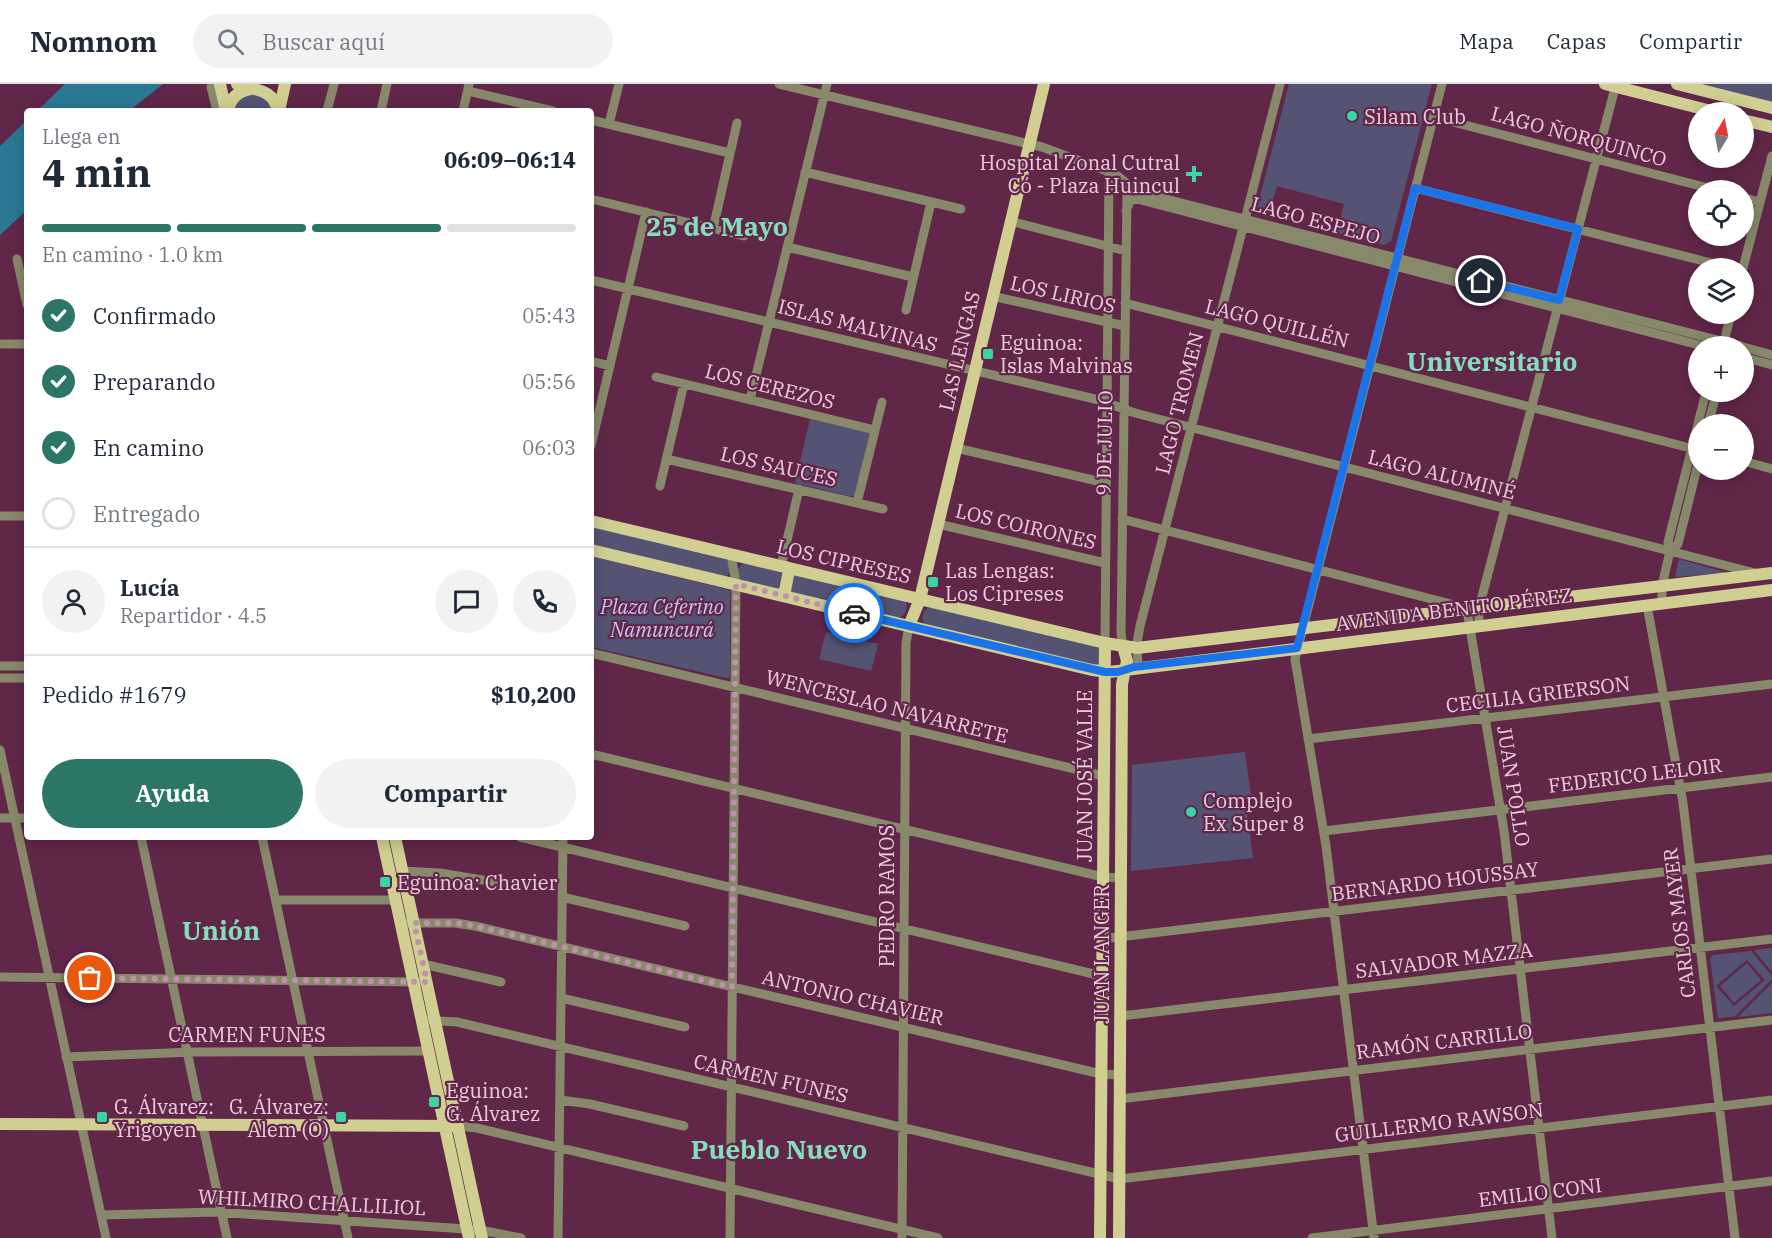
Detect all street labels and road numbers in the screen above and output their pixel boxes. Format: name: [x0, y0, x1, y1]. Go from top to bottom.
street label: LAGO ÑORQUINCO: [1488, 100, 1670, 172]
street label: LAGO ESPEJO: [1249, 190, 1383, 250]
street label: LOS LIRIOS: [1008, 269, 1118, 319]
street label: LAS LENGAS: [932, 288, 986, 414]
street label: ISLAS MALVINAS: [775, 292, 941, 358]
street label: LAGO QUILLÉN: [1202, 292, 1352, 354]
street label: LAGO TROMEN: [1148, 329, 1210, 477]
street label: LOS CEREZOS: [702, 357, 838, 415]
street label: 9 DE JULIO: [1090, 390, 1118, 496]
street label: LOS SAUCES: [718, 439, 840, 493]
street label: LAGO ALUMINÉ: [1365, 443, 1519, 505]
street label: LOS COIRONES: [953, 497, 1099, 555]
street label: LOS CIPRESES: [774, 532, 914, 590]
street label: AVENIDA BENITO PÉREZ: [1334, 581, 1574, 637]
street label: WENCESLAO NAVARRETE: [763, 663, 1011, 749]
street label: CECILIA GRIERSON: [1444, 669, 1632, 719]
street label: JUAN JOSÉ VALLE: [1071, 690, 1098, 862]
street label: JUAN POLLO: [1491, 724, 1537, 848]
street label: FEDERICO LELOIR: [1546, 751, 1724, 799]
street label: PEDRO RAMOS: [873, 825, 900, 967]
street label: CARLOS MAYER: [1656, 846, 1702, 1000]
street label: BERNARDO HOUSSAY: [1330, 855, 1541, 907]
street label: JUAN LANGER: [1088, 884, 1115, 1024]
street label: SALVADOR MAZZA: [1354, 936, 1535, 984]
street label: ANTONIO CHAVIER: [759, 963, 947, 1031]
street label: RAMÓN CARRILLO: [1354, 1017, 1534, 1065]
street label: CARMEN FUNES: [168, 1021, 326, 1048]
street label: CARMEN FUNES: [691, 1047, 851, 1109]
street label: GUILLERMO RAWSON: [1333, 1096, 1545, 1148]
street label: EMILIO CONI: [1477, 1171, 1603, 1213]
street label: WHILMIRO CHALLILIOL: [197, 1183, 427, 1221]

